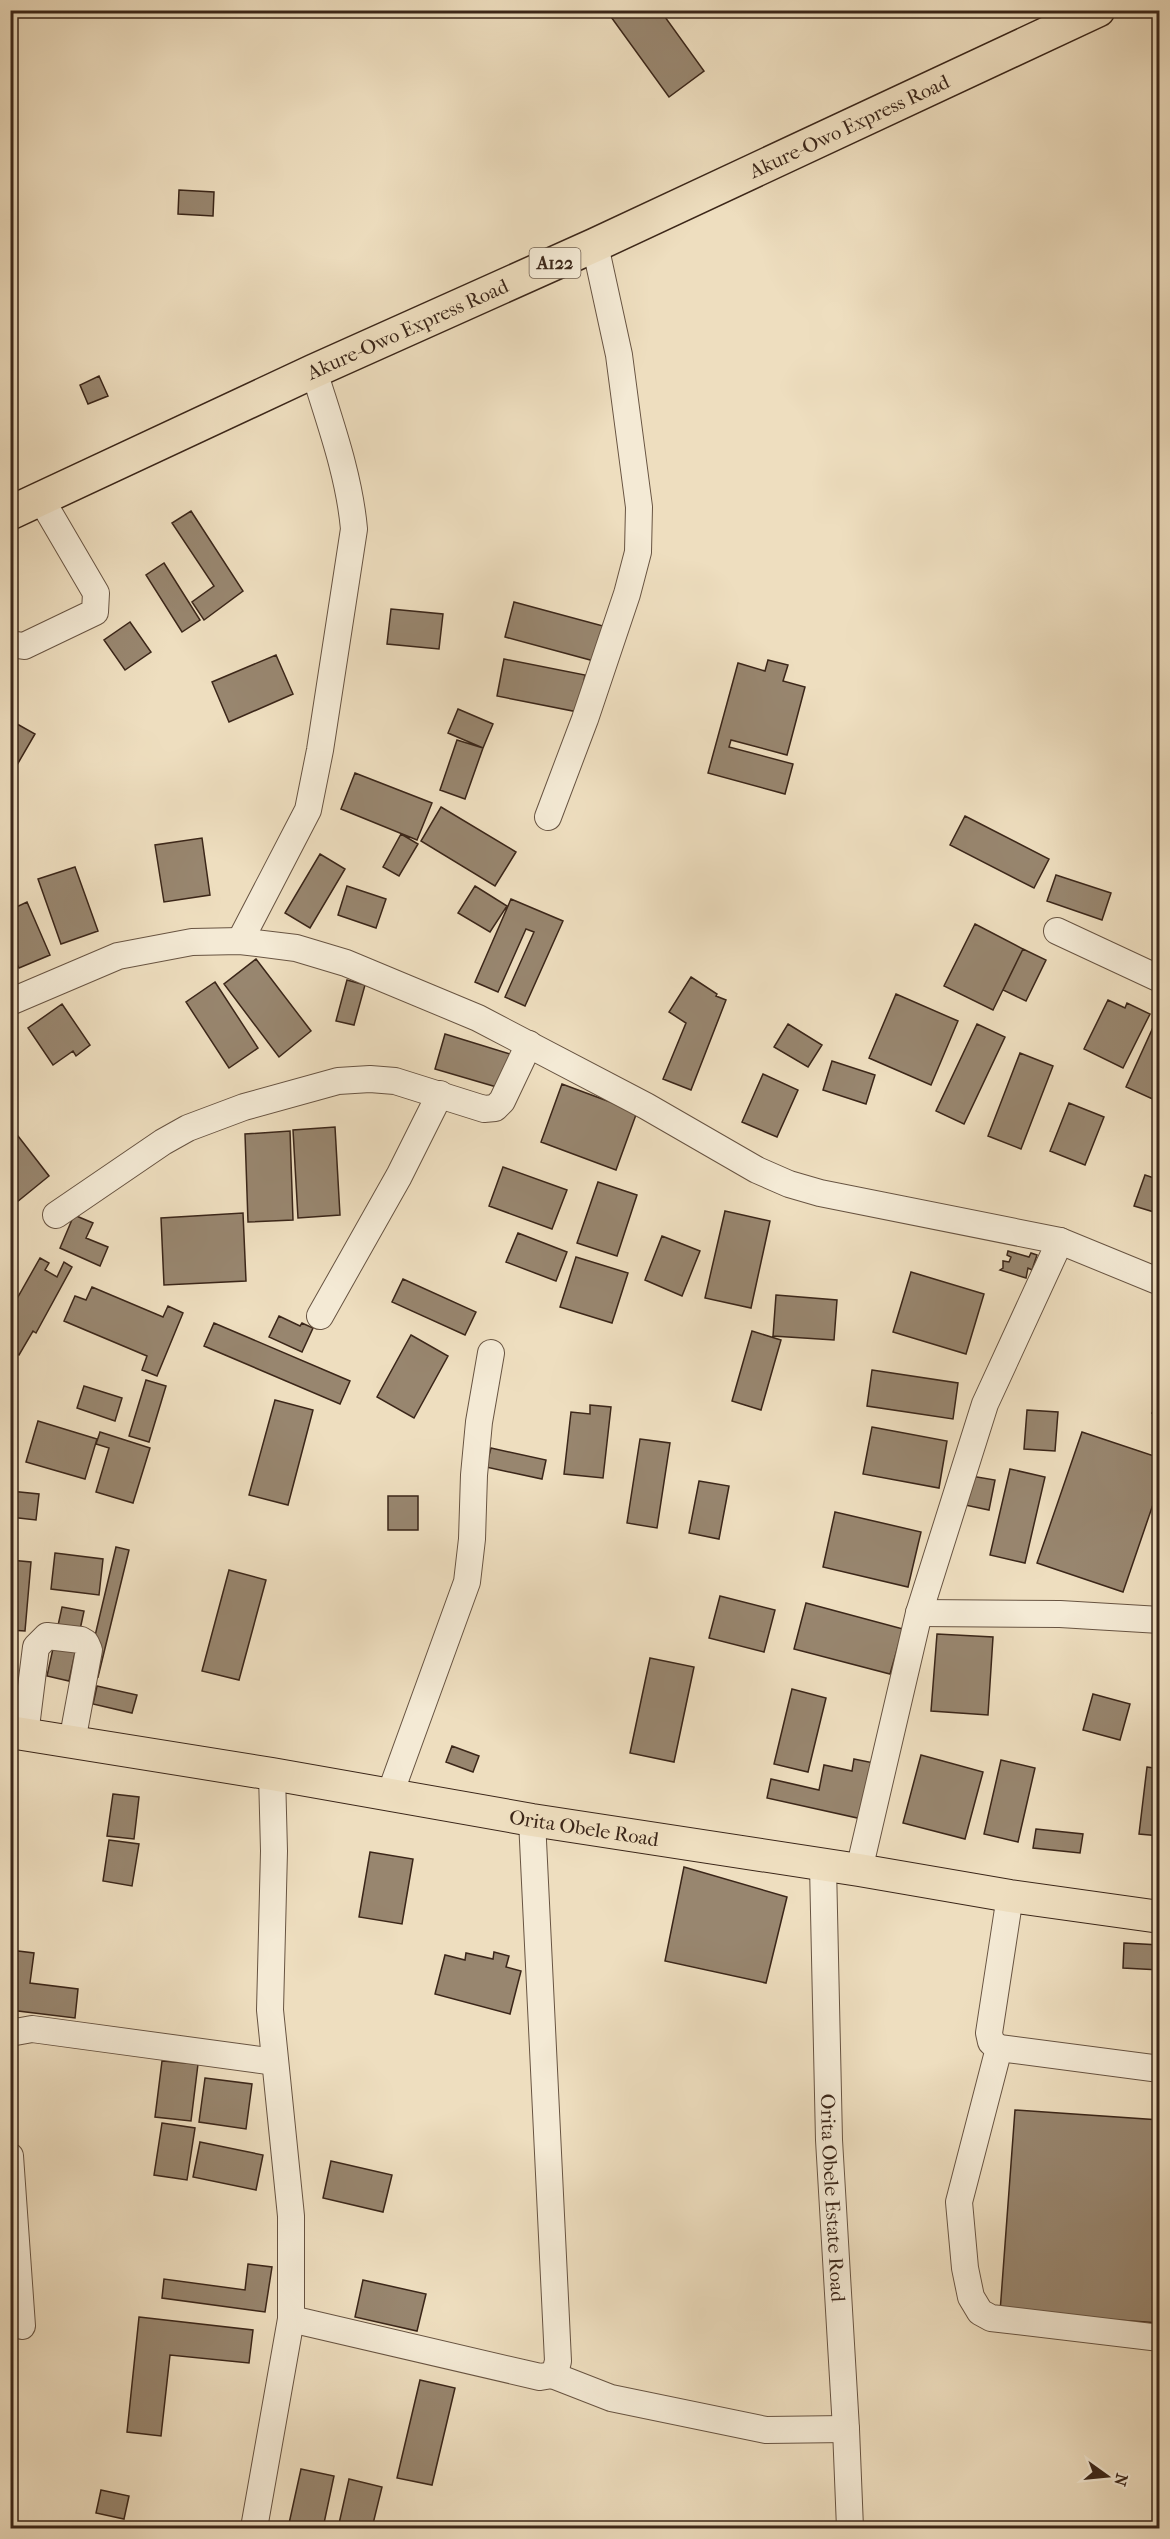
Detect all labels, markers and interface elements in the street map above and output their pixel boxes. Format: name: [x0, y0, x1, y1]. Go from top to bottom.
street label: Akure-Owo Express Road: [745, 70, 954, 184]
road number: A122: [530, 248, 580, 278]
street label: Akure-Owo Express Road: [302, 274, 513, 385]
street label: Orita Obele Road: [507, 1805, 661, 1851]
street label: Orita Obele Estate Road: [816, 2093, 850, 2304]
north arrow: [1077, 2446, 1137, 2506]
text: N: [1110, 2471, 1132, 2489]

